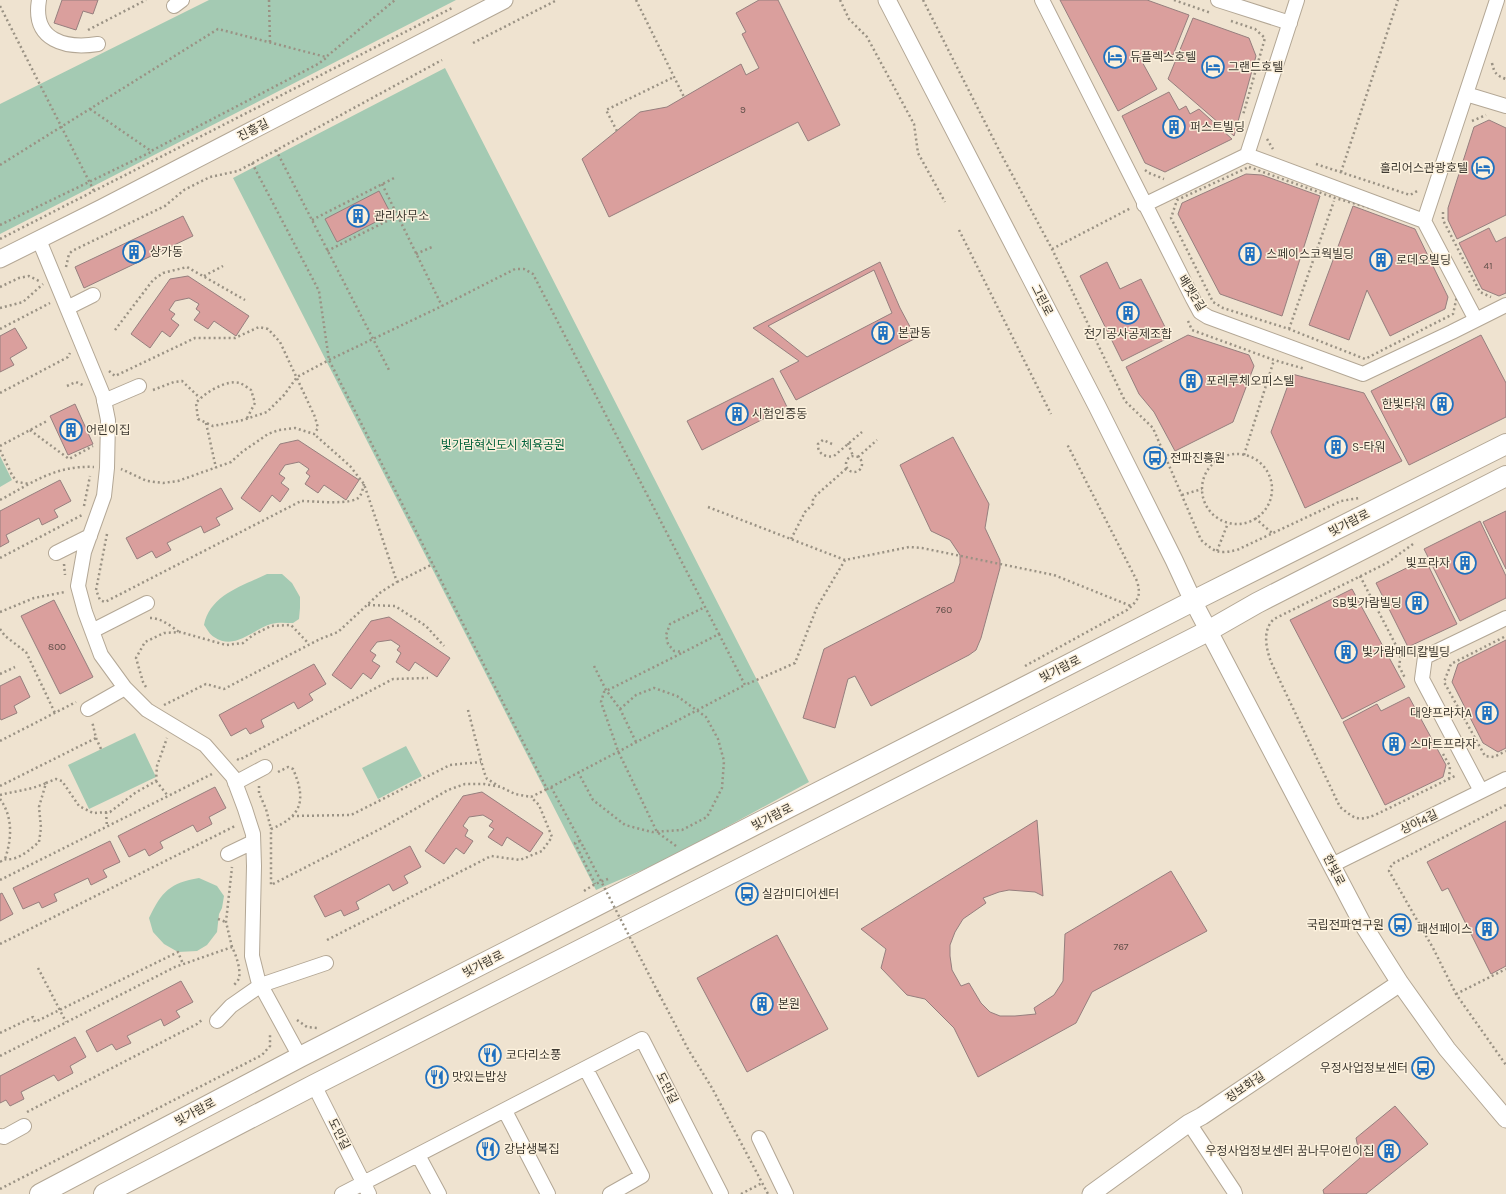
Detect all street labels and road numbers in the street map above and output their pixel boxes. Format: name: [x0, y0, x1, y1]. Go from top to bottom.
street label: 진흥길: [235, 116, 271, 144]
street label: 배멧2길: [1175, 272, 1209, 314]
street label: 그린로: [1028, 282, 1056, 318]
street label: 빛가람로: [1326, 507, 1372, 539]
street label: 빛가람로: [1037, 653, 1083, 685]
street label: 빛가람로: [749, 801, 795, 833]
street label: 상야4길: [1398, 807, 1440, 837]
street label: 한빛로: [1320, 852, 1348, 888]
street label: 빛가람로: [460, 948, 506, 980]
street label: 정보화길: [1223, 1069, 1267, 1105]
street label: 도민길: [653, 1070, 681, 1106]
street label: 빛가람로: [172, 1095, 218, 1129]
street label: 도민길: [325, 1116, 353, 1152]

